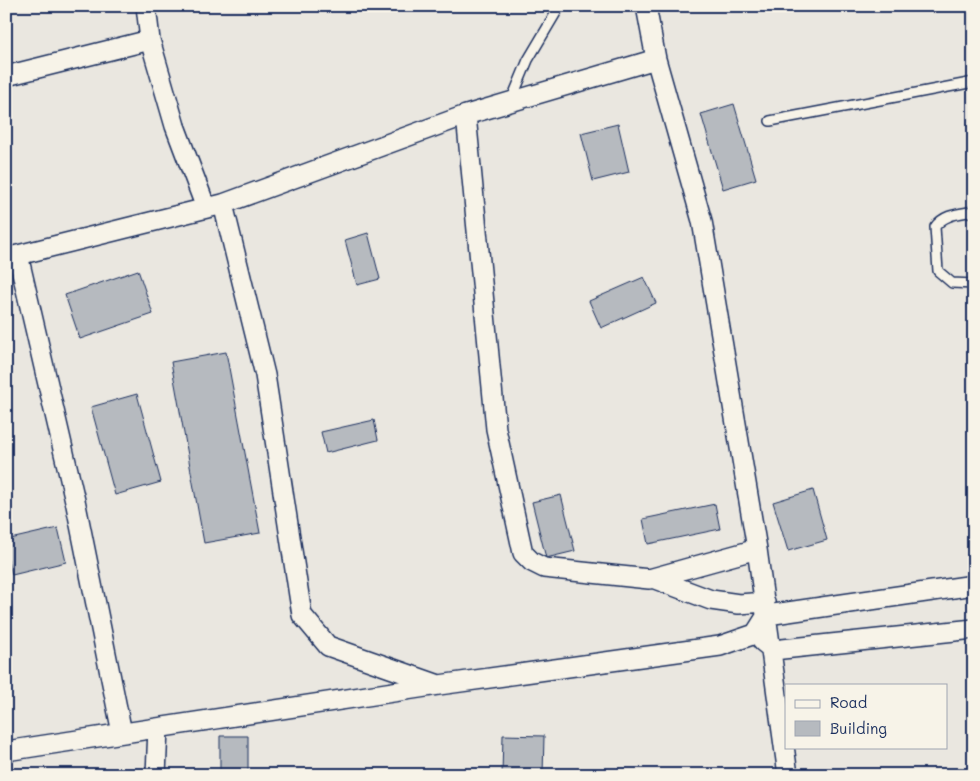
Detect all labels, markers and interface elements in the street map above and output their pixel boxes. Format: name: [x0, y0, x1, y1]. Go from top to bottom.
legend: [785, 684, 948, 748]
text: Road: [830, 692, 867, 712]
text: Building: [830, 718, 887, 738]

